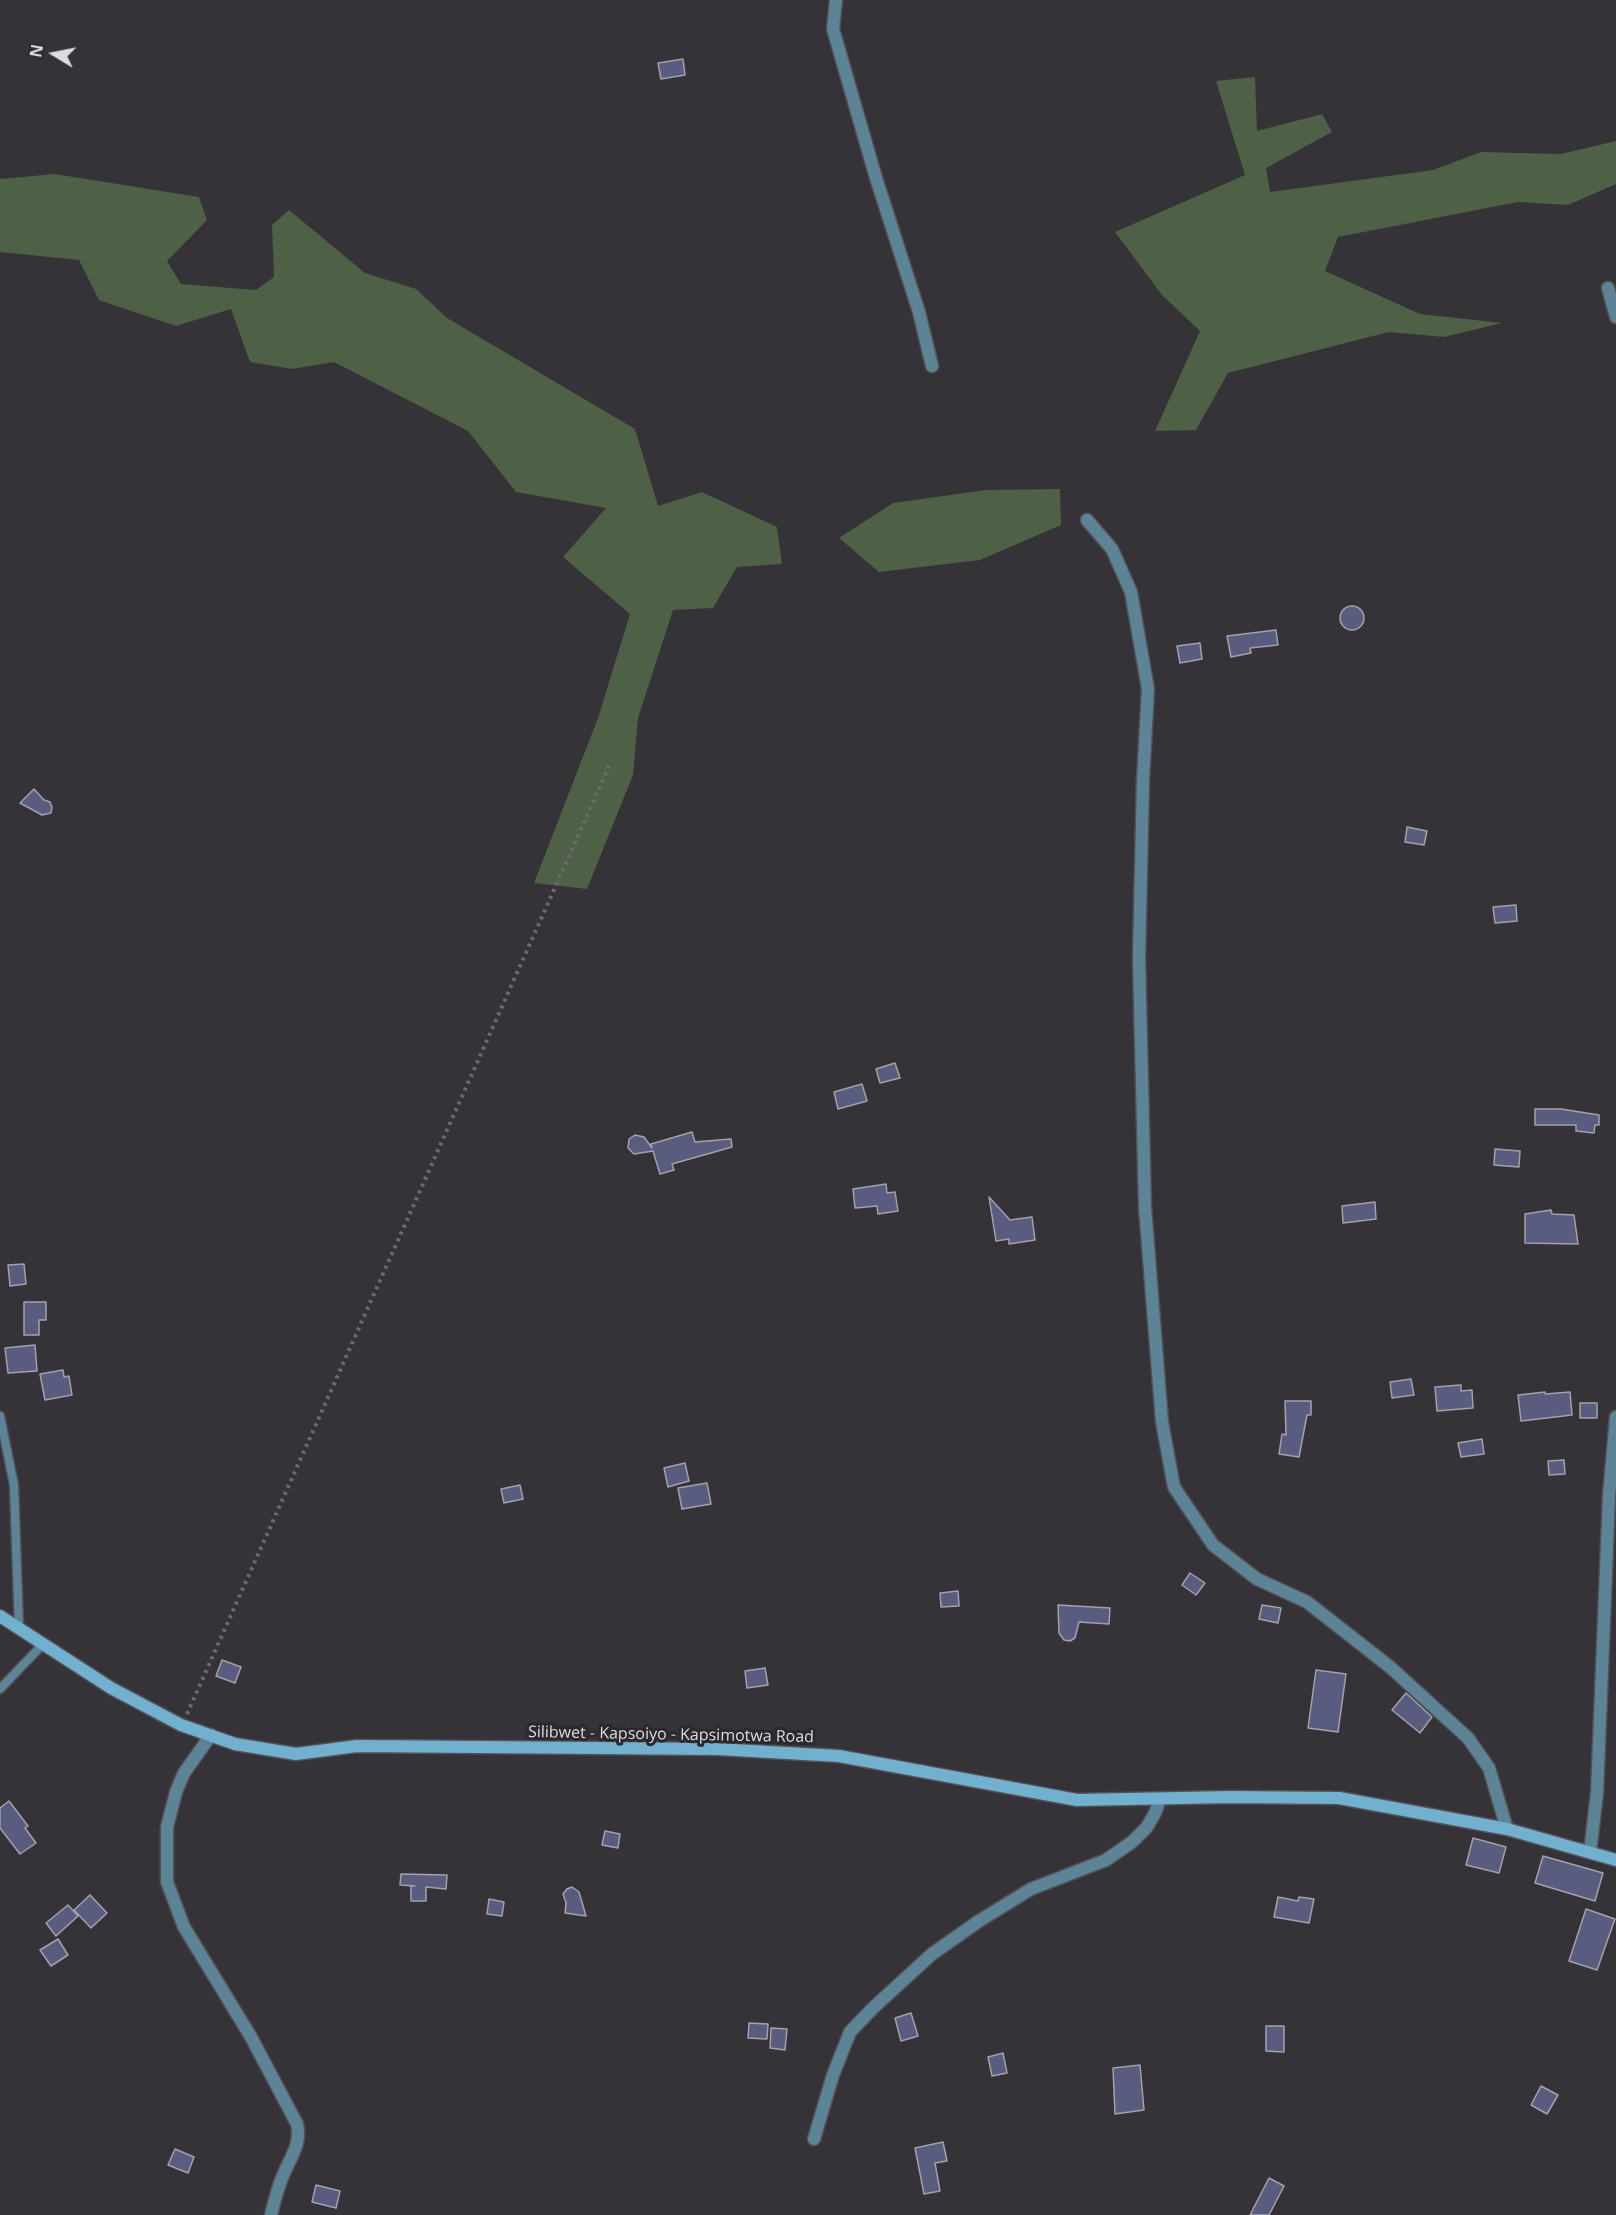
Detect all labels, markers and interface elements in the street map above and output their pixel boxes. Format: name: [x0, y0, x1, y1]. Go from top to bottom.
north arrow: [24, 24, 84, 84]
text: N: [24, 43, 48, 59]
street label: Silibwet - Kapsoiyo - Kapsimotwa Road: [528, 1723, 814, 1747]

